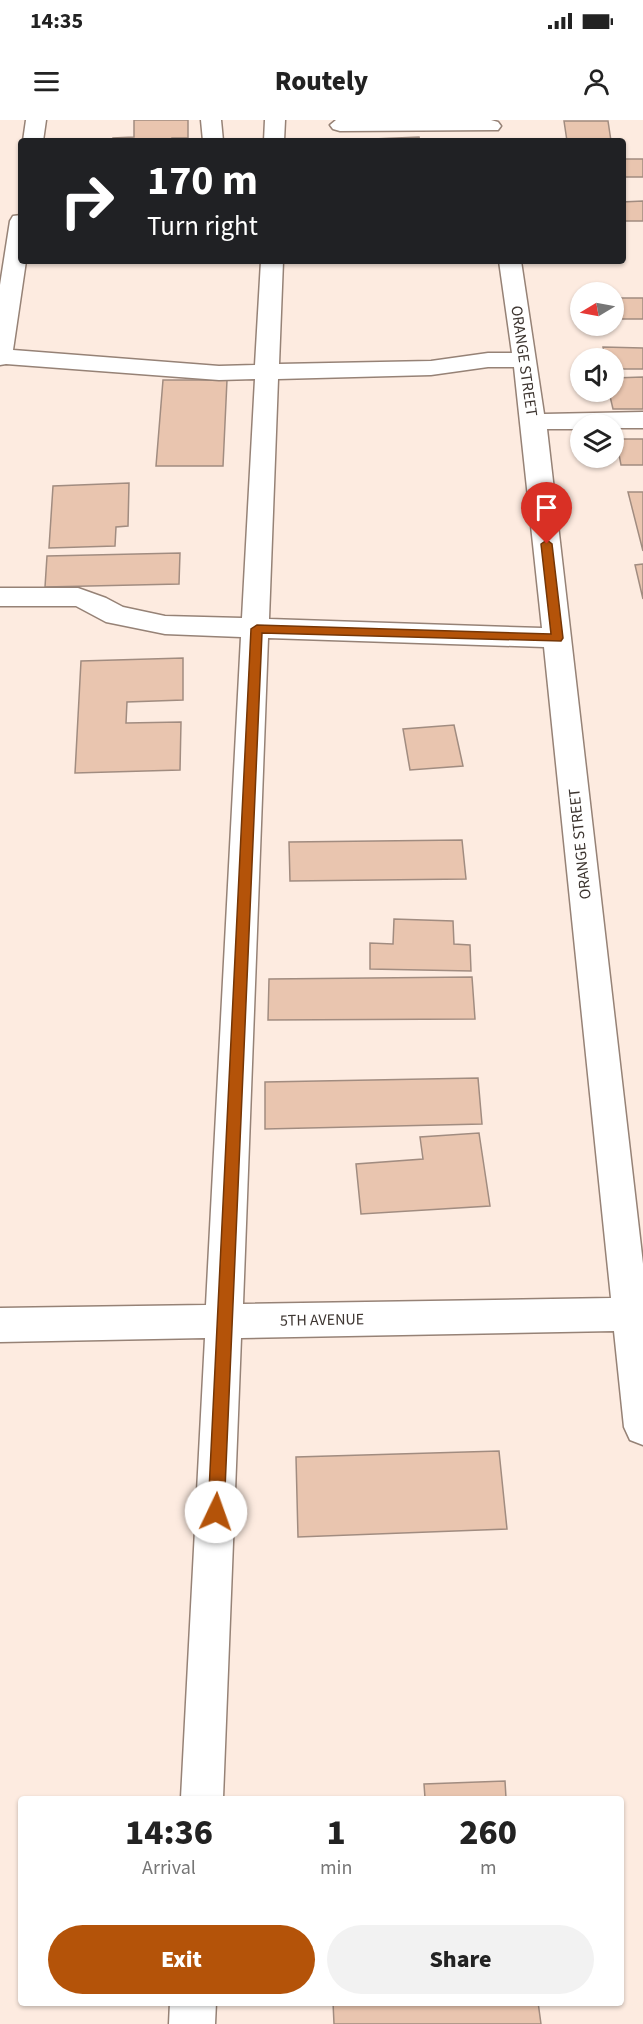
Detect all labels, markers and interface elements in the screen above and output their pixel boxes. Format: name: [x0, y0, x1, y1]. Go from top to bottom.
text: 14:35: [30, 5, 83, 37]
text: Routely: [275, 62, 368, 101]
icon: menu: [30, 65, 63, 98]
icon: person: [580, 65, 613, 98]
text: 170 m: [147, 151, 258, 211]
icon: right: [48, 162, 126, 240]
text: Turn right: [147, 207, 258, 246]
north arrow: [570, 282, 624, 336]
map controls: [570, 282, 624, 468]
street label: ORANGE STREET: [505, 304, 543, 418]
button: sound: [570, 348, 624, 402]
button: layers: [570, 414, 624, 468]
pin: [521, 482, 572, 544]
icon: arrive: [530, 491, 563, 524]
street label: ORANGE STREET: [563, 787, 597, 901]
street label: 5TH AVENUE: [280, 1308, 364, 1332]
position arrow: [184, 1480, 248, 1544]
text: 14:36: [125, 1807, 213, 1858]
text: 1: [327, 1807, 346, 1858]
text: 260: [459, 1807, 517, 1858]
text: Arrival: [142, 1854, 196, 1882]
text: min: [320, 1854, 352, 1882]
text: m: [480, 1854, 496, 1882]
button: Exit: [48, 1925, 315, 1994]
button: Share: [327, 1925, 594, 1994]

